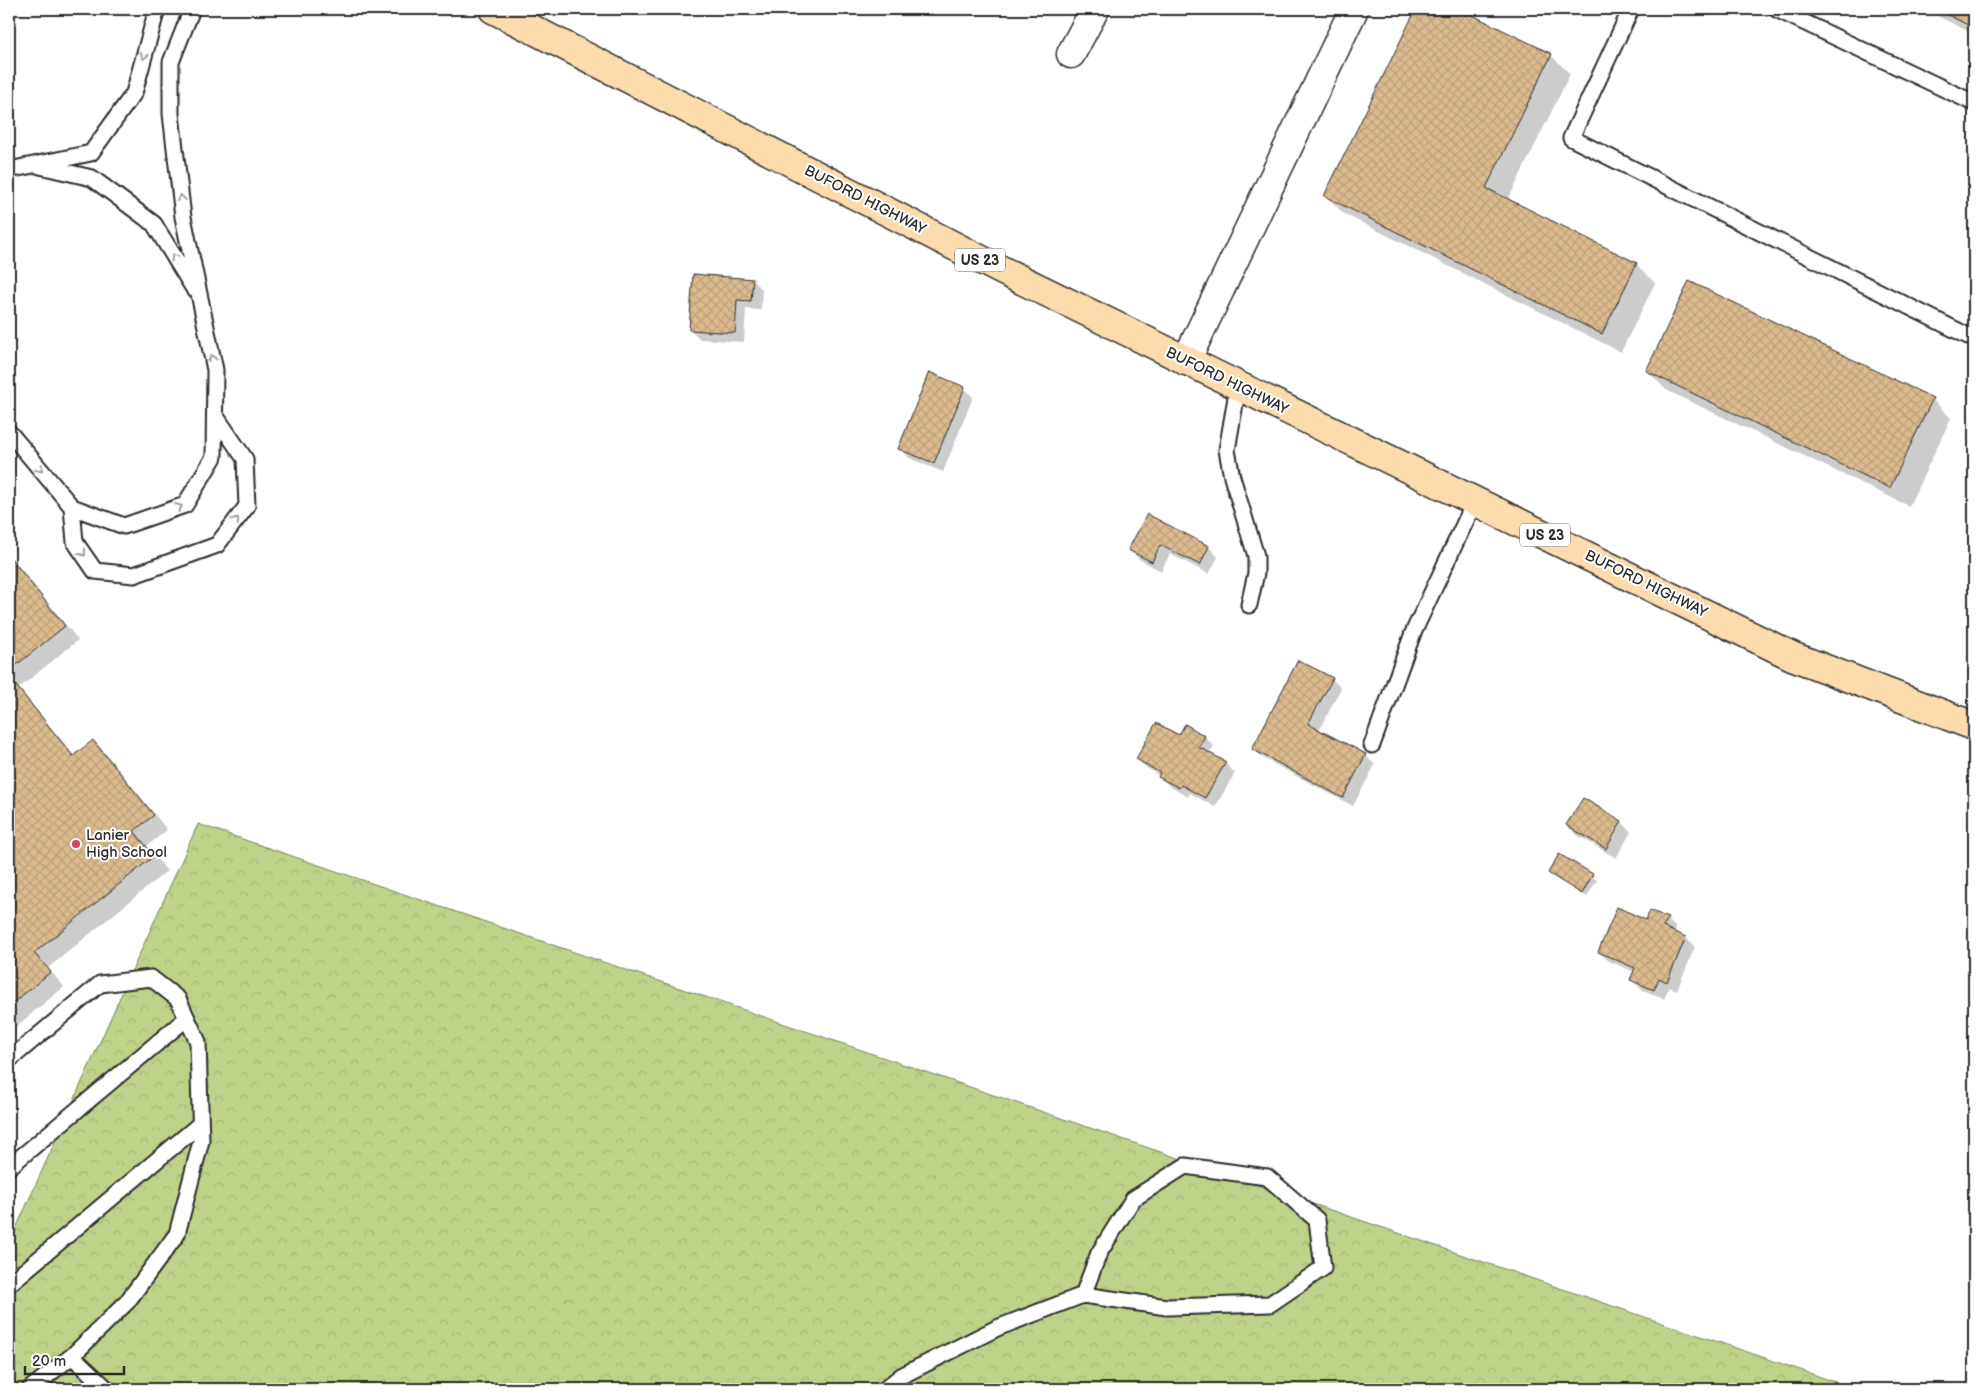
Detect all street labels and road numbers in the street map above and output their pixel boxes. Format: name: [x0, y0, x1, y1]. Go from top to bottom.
street label: BUFORD HIGHWAY: [801, 161, 929, 239]
road number: US 23: [955, 248, 1005, 272]
street label: BUFORD HIGHWAY: [1162, 343, 1292, 419]
road number: US 23: [1520, 524, 1570, 546]
street label: BUFORD HIGHWAY: [1581, 546, 1711, 622]

